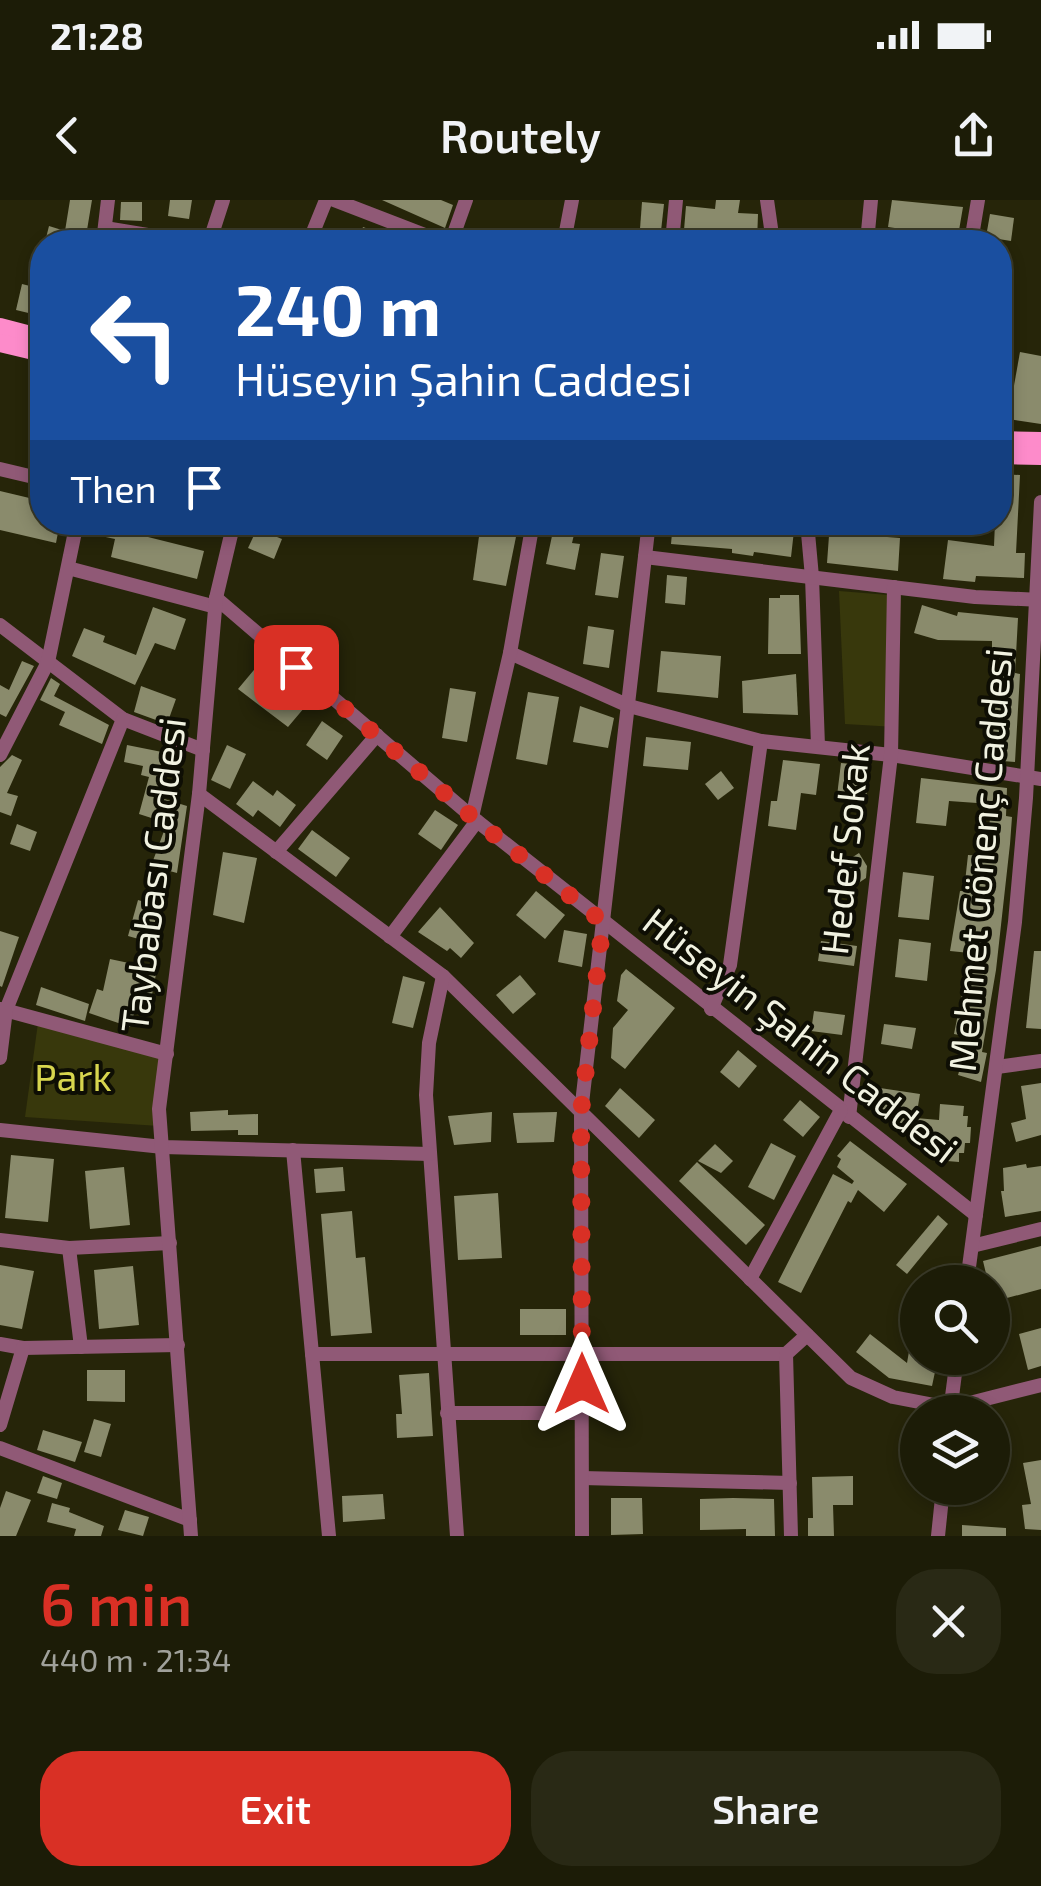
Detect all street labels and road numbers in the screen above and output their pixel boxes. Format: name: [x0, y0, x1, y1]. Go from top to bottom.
street label: Mehmet Gönenç Caddesi: [938, 646, 1021, 1073]
street label: Taybabası Caddesi: [110, 715, 194, 1035]
street label: Hedef Sokak: [810, 741, 878, 957]
street label: Hüseyin Şahin Caddesi: [634, 897, 968, 1172]

